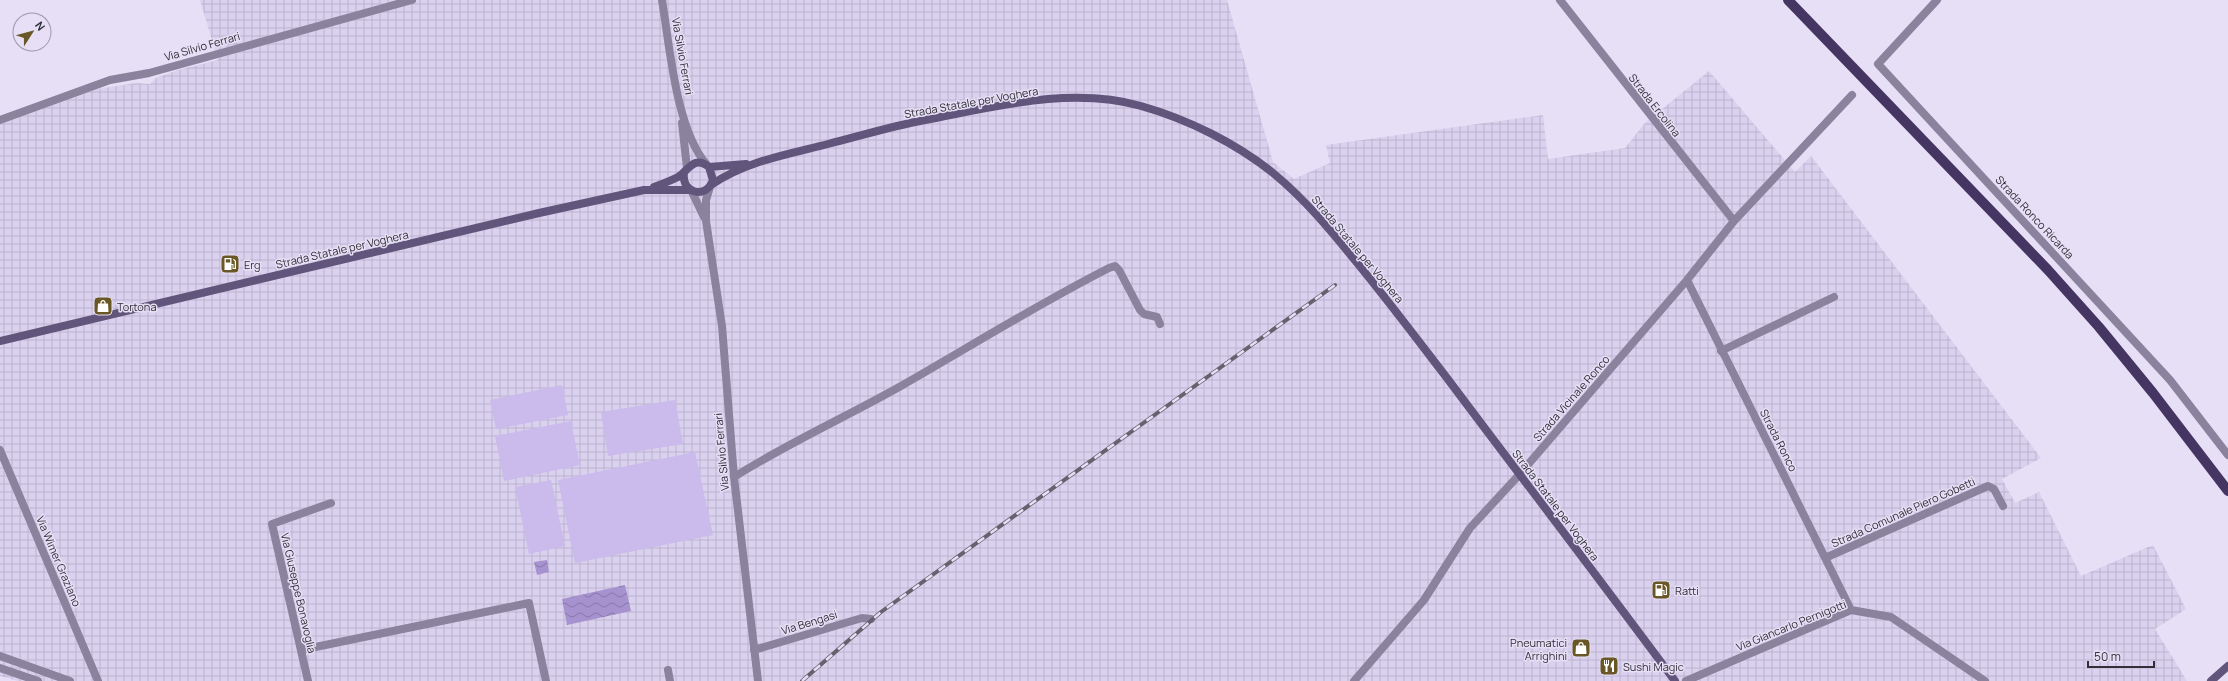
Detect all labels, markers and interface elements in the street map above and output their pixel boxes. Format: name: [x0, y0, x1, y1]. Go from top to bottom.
north arrow: [12, 12, 52, 52]
street label: Via Silvio Ferrari: [669, 16, 697, 96]
text: N: [32, 18, 49, 34]
street label: Via Silvio Ferrari: [162, 28, 242, 64]
street label: Strada Ercolina: [1626, 70, 1684, 140]
street label: Strada Statale per Voghera: [903, 83, 1039, 121]
street label: Strada Ronco Ricarda: [1992, 172, 2078, 262]
street label: Strada Statale per Voghera: [1309, 192, 1407, 306]
street label: Strada Statale per Voghera: [274, 226, 410, 272]
fuel station icon: Erg: [219, 253, 241, 275]
place label: Erg: [244, 257, 261, 272]
shop icon: Tortona: [92, 295, 114, 317]
place label: Tortona: [117, 299, 157, 314]
street label: Strada Vicinale Ronco: [1529, 351, 1613, 444]
street label: Strada Ronco: [1757, 406, 1801, 474]
street label: Via Silvio Ferrari: [710, 412, 732, 492]
street label: Strada Statale per Voghera: [1509, 446, 1603, 564]
street label: Strada Comunale Piero Gobetti: [1829, 473, 1977, 551]
street label: Via Wimer Graziano: [33, 513, 85, 609]
street label: Via Giuseppe Bonavoglia: [278, 531, 320, 655]
fuel station icon: Ratti: [1650, 579, 1672, 601]
place label: Ratti: [1675, 583, 1699, 598]
street label: Via Giancarlo Pernigotti: [1734, 596, 1848, 654]
street label: Via Bengasi: [779, 606, 839, 638]
place label: Pneumatici Arrighini: [1510, 635, 1567, 663]
shop icon: Pneumatici Arrighini: [1570, 637, 1592, 659]
scale bar: [2088, 643, 2154, 669]
text: 50 m: [2094, 648, 2121, 665]
restaurant icon: Sushi Magic: [1598, 655, 1620, 677]
place label: Sushi Magic: [1623, 659, 1684, 674]

